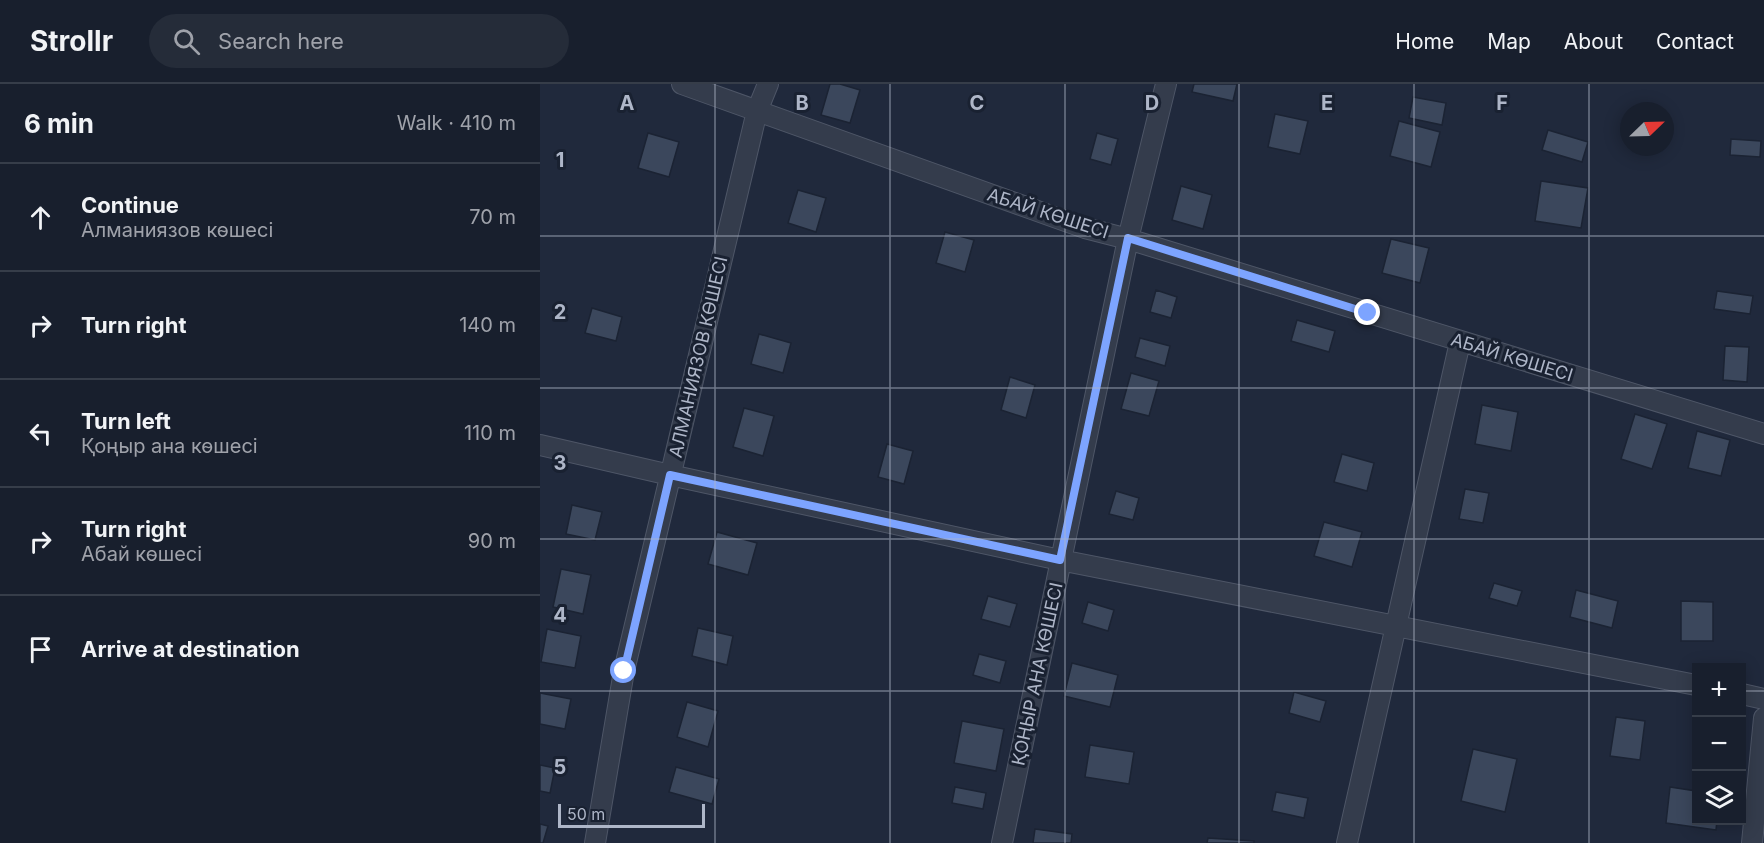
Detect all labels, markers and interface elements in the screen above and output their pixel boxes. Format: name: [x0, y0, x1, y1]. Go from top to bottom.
search box: [149, 14, 569, 68]
text: Strollr: [30, 24, 113, 58]
icon: search: [170, 25, 203, 58]
text: Search here: [218, 28, 344, 54]
text: Home: [1395, 29, 1454, 54]
text: Map: [1487, 29, 1531, 54]
text: About: [1564, 29, 1623, 54]
text: Contact: [1656, 29, 1734, 54]
text: A: [620, 91, 635, 115]
text: B: [795, 91, 809, 115]
text: C: [970, 91, 984, 115]
text: D: [1145, 91, 1159, 115]
text: E: [1321, 91, 1333, 115]
text: F: [1496, 91, 1508, 115]
north arrow: [1620, 102, 1674, 156]
text: 6 min: [24, 108, 94, 139]
text: Walk · 410 m: [397, 111, 516, 135]
text: 1: [556, 148, 564, 172]
street label: АБАЙ КӨШЕСІ: [985, 183, 1112, 243]
text: Continue: [81, 192, 179, 218]
icon: ahead: [24, 201, 57, 234]
text: 70 m: [469, 205, 516, 229]
text: Алманиязов көшесі: [81, 218, 273, 242]
street label: АЛМАНИЯЗОВ КӨШЕСІ: [665, 254, 731, 460]
route end: [1354, 299, 1380, 325]
text: 2: [554, 300, 566, 324]
icon: right: [24, 309, 57, 342]
text: Turn right: [81, 312, 187, 338]
text: 140 m: [459, 313, 516, 337]
street label: АБАЙ КӨШЕСІ: [1448, 328, 1576, 386]
text: Turn left: [81, 408, 171, 434]
icon: left: [24, 417, 57, 450]
text: 110 m: [464, 421, 516, 445]
text: Қоңыр ана көшесі: [81, 434, 258, 458]
text: 3: [554, 451, 566, 475]
text: Turn right: [81, 516, 187, 542]
icon: right: [24, 525, 57, 558]
text: 90 m: [468, 529, 516, 553]
text: Абай көшесі: [81, 542, 202, 566]
street label: ҚОҢЫР АНА КӨШЕСІ: [1007, 581, 1067, 767]
text: 4: [553, 603, 567, 627]
icon: arrive: [24, 633, 57, 666]
text: Arrive at destination: [81, 636, 300, 662]
route start: [610, 657, 636, 683]
map controls: [1692, 663, 1746, 825]
button: +: [1692, 663, 1746, 717]
button: −: [1692, 717, 1746, 771]
text: 5: [554, 755, 566, 779]
button: layers: [1692, 771, 1746, 825]
scale bar: [558, 801, 705, 828]
text: 50 m: [567, 804, 605, 824]

